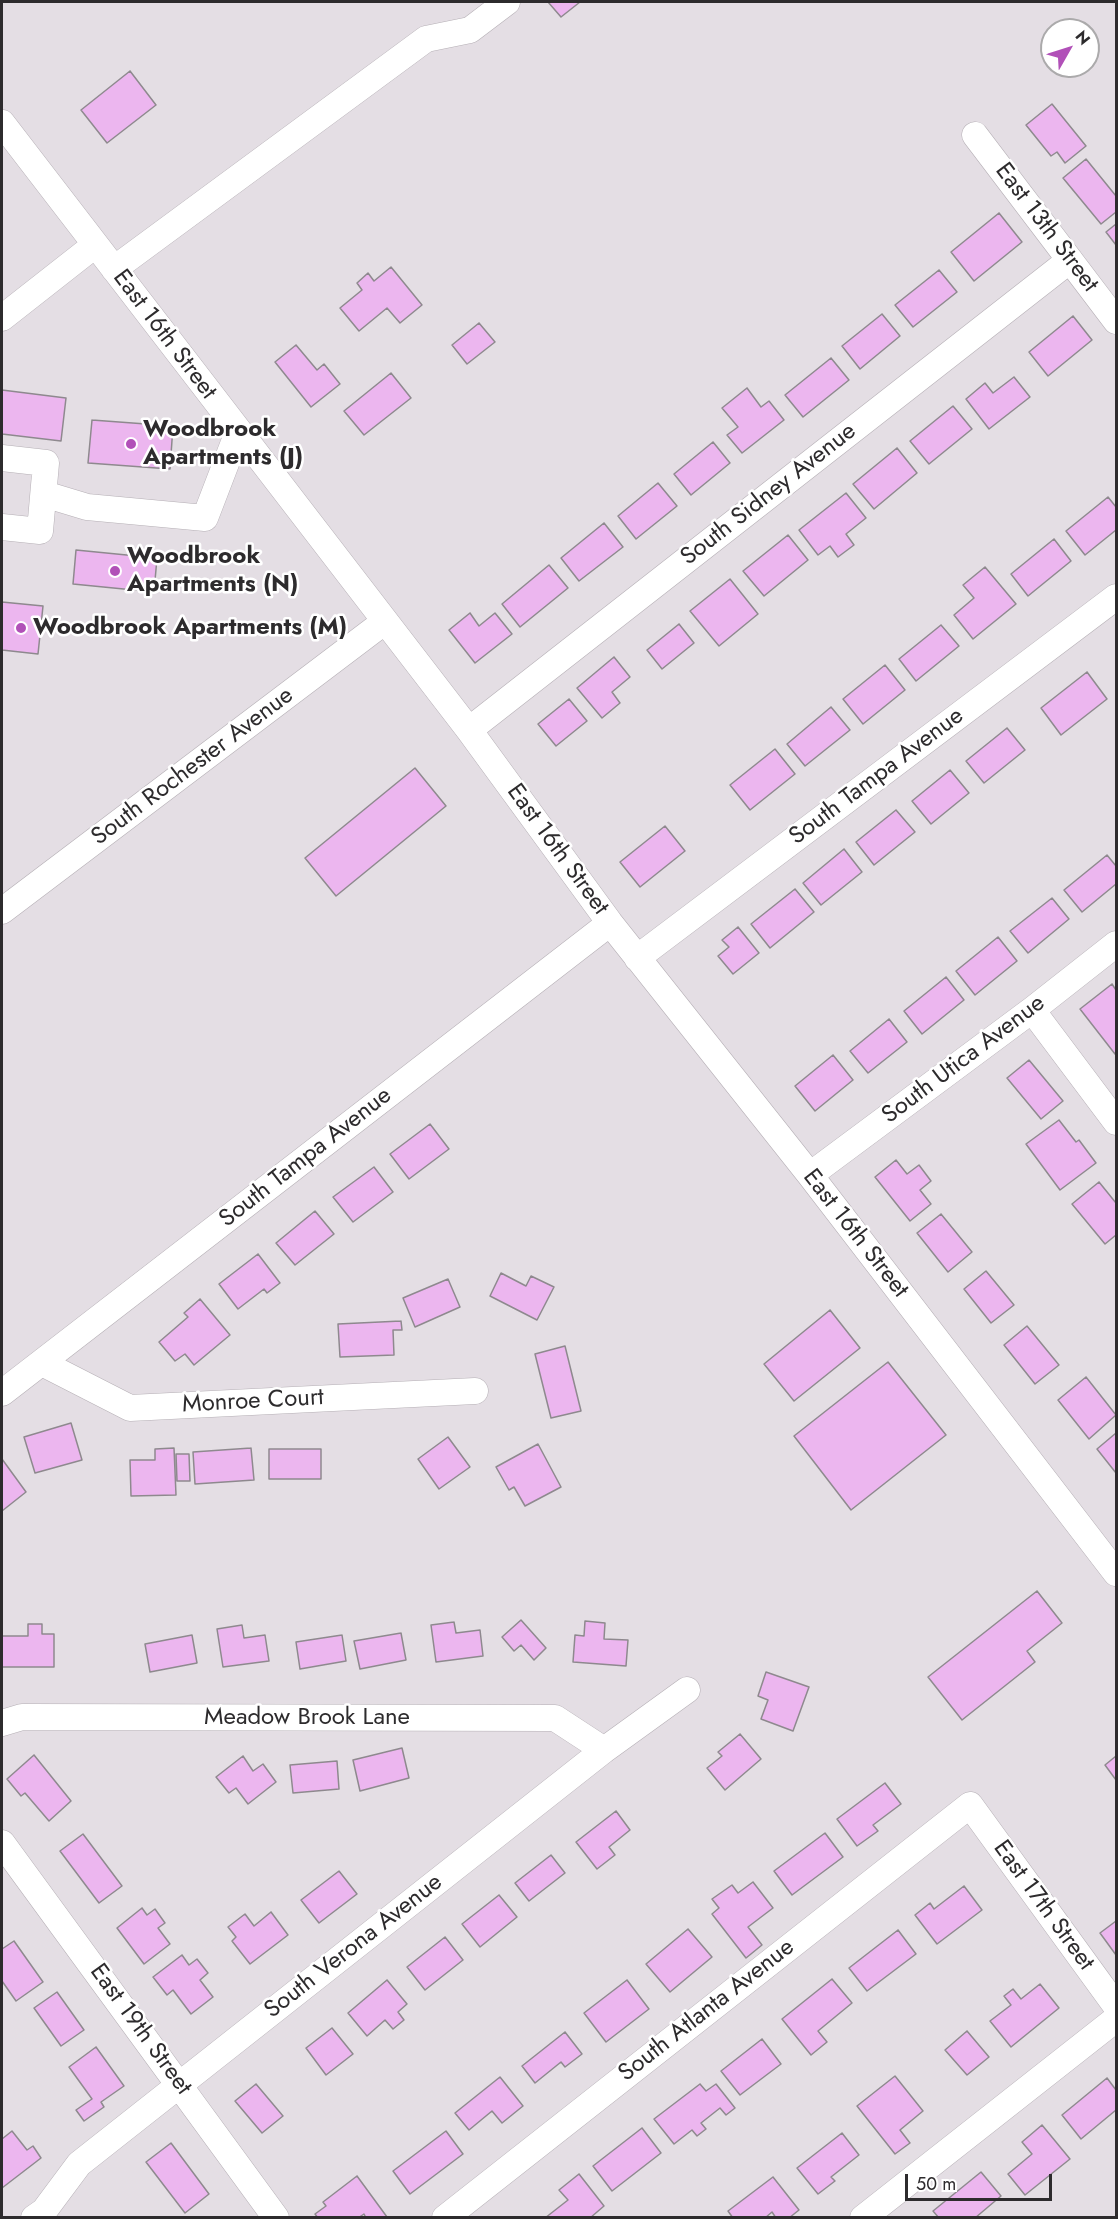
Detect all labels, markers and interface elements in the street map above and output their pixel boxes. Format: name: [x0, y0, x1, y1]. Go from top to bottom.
north arrow: [1040, 18, 1100, 78]
text: N: [1070, 25, 1096, 50]
street label: East 13th Street: [988, 158, 1104, 298]
street label: East 16th Street: [106, 265, 222, 405]
place label: Woodbrook Apartments (J): [143, 416, 303, 472]
street label: South Sidney Avenue: [676, 418, 862, 572]
marker: Woodbrook Apartments (J): [124, 437, 138, 451]
place label: Woodbrook Apartments (N): [127, 543, 298, 599]
marker: Woodbrook Apartments (N): [108, 564, 122, 578]
place label: Woodbrook Apartments (M): [33, 614, 347, 642]
marker: Woodbrook Apartments (M): [14, 621, 28, 635]
street label: South Rochester Avenue: [86, 682, 300, 852]
street label: South Tampa Avenue: [784, 702, 970, 852]
street label: East 16th Street: [500, 779, 614, 921]
street label: South Utica Avenue: [877, 989, 1051, 1131]
street label: South Tampa Avenue: [214, 1082, 398, 1234]
street label: East 16th Street: [796, 1164, 914, 1304]
street label: Monroe Court: [181, 1384, 325, 1420]
street label: Meadow Brook Lane: [204, 1704, 410, 1732]
street label: East 17th Street: [986, 1835, 1100, 1977]
street label: South Verona Avenue: [259, 1869, 449, 2025]
street label: South Atlanta Avenue: [613, 1933, 801, 2089]
street label: East 19th Street: [83, 1959, 197, 2101]
scale bar: [908, 2162, 1055, 2200]
text: 50 m: [916, 2171, 956, 2197]

